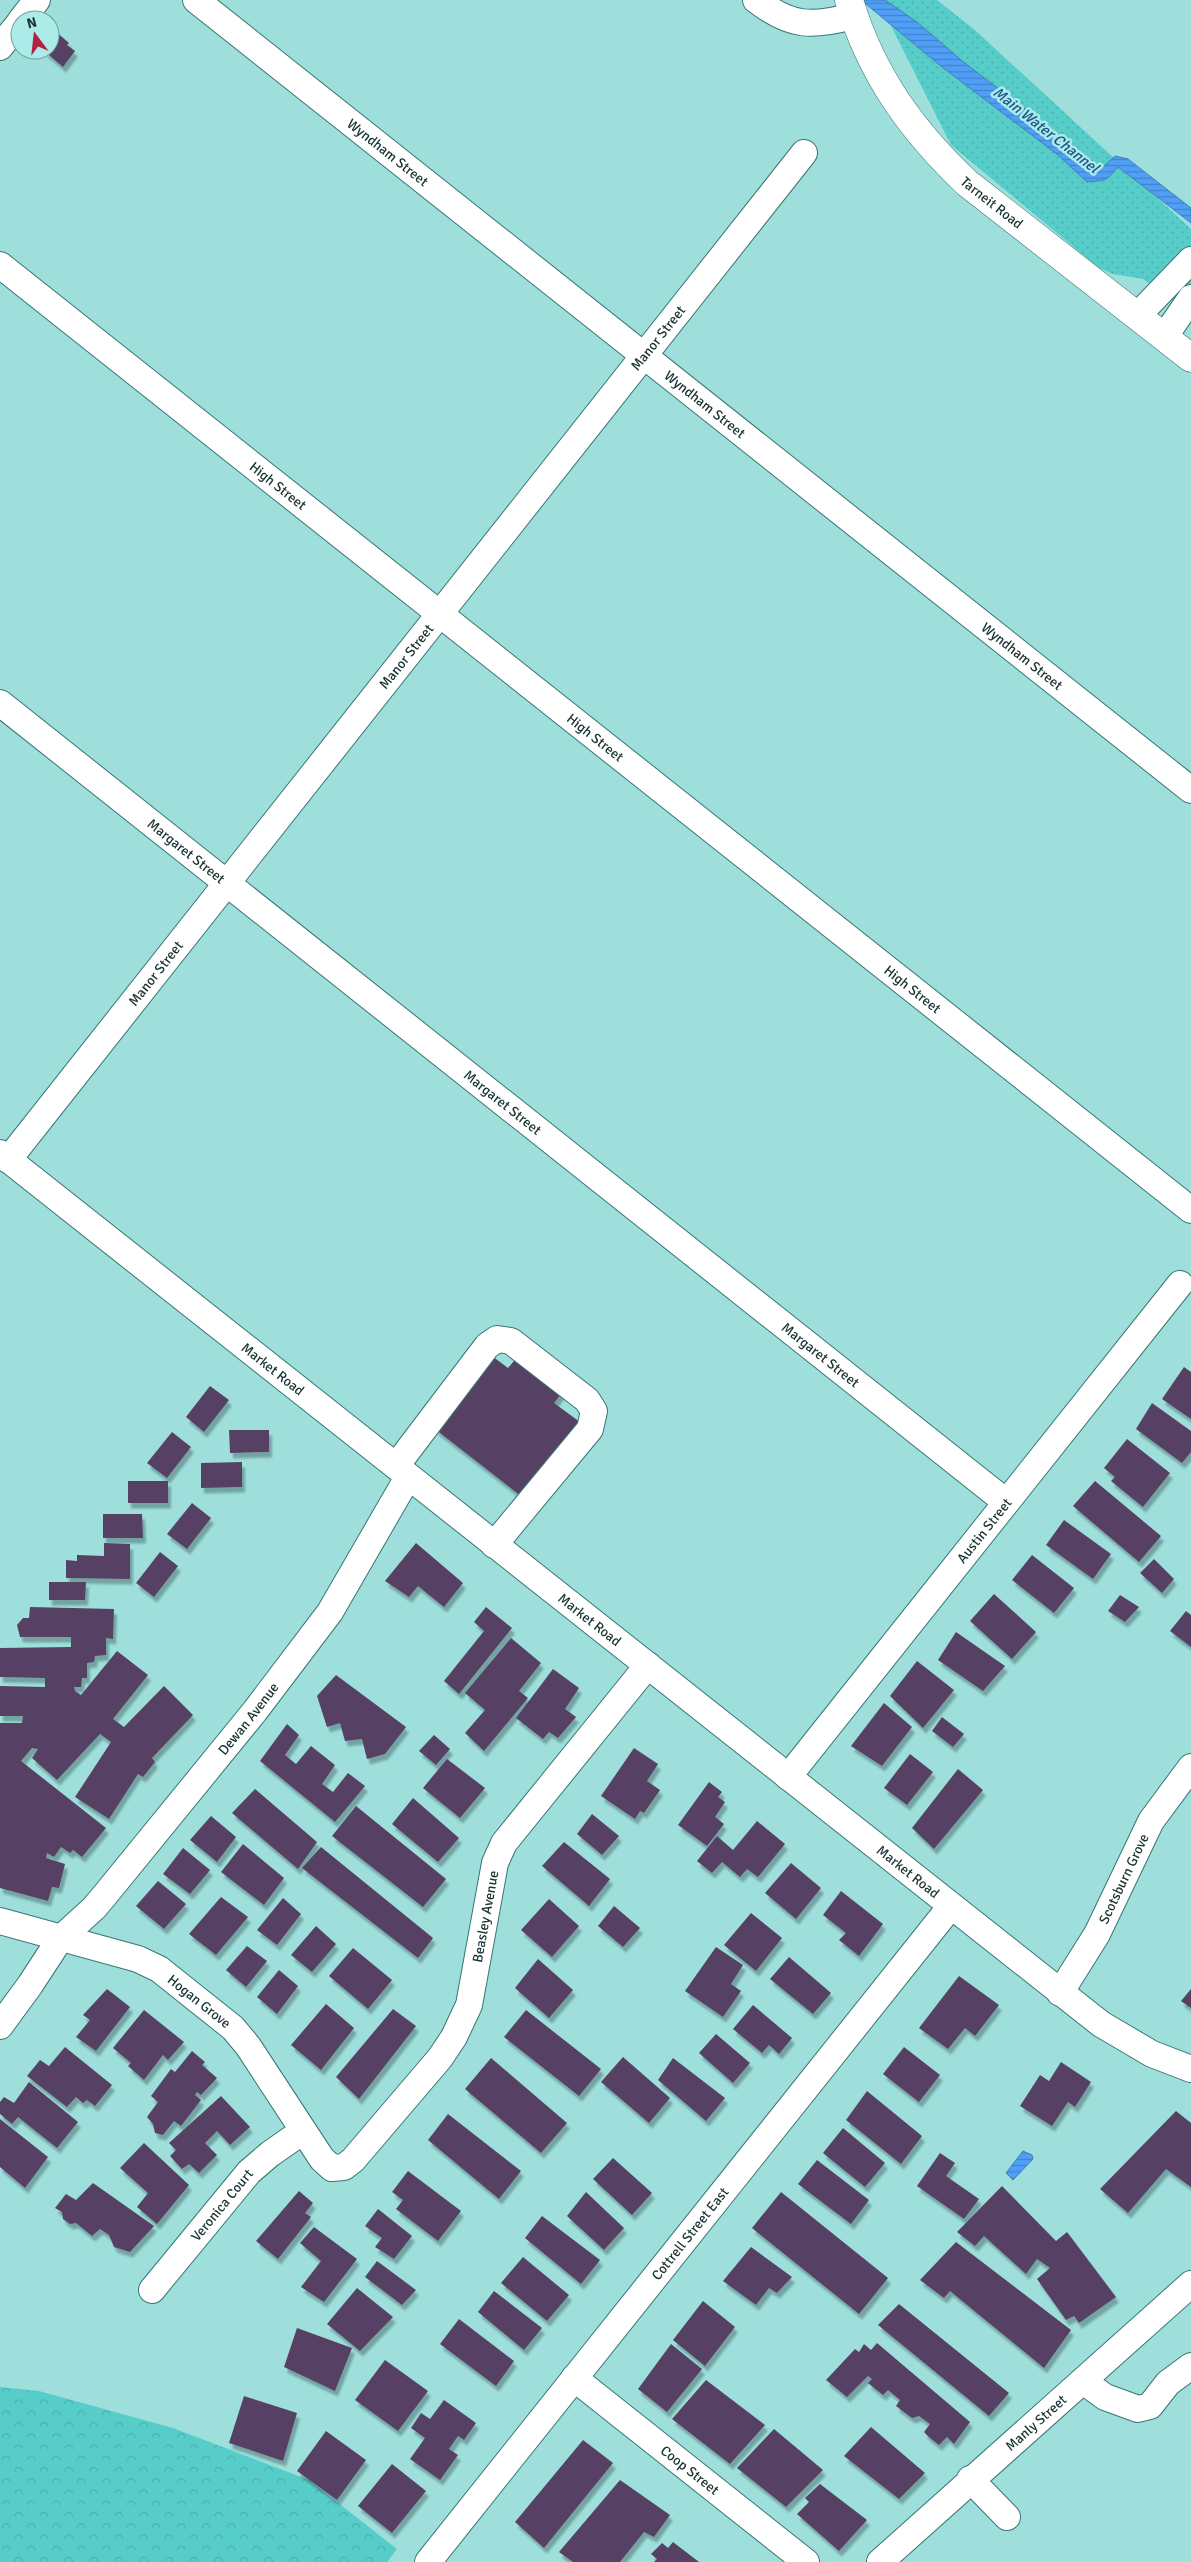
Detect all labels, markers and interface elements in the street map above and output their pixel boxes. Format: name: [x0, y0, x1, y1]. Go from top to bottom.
north arrow: [10, 10, 60, 60]
text: N: [25, 13, 39, 32]
water label: Main Water Channel: [989, 83, 1104, 178]
street label: Wyndham Street: [344, 115, 432, 190]
street label: Tarneit Road: [957, 173, 1026, 232]
street label: Manor Street: [627, 302, 689, 374]
street label: Wyndham Street: [661, 367, 749, 442]
street label: High Street: [246, 458, 310, 513]
street label: Wyndham Street: [978, 619, 1066, 694]
street label: Manor Street: [375, 620, 437, 692]
street label: High Street: [563, 710, 627, 765]
street label: Margaret Street: [144, 815, 229, 887]
street label: Manor Street: [125, 937, 187, 1009]
street label: High Street: [881, 961, 945, 1017]
street label: Margaret Street: [460, 1066, 545, 1138]
street label: Margaret Street: [778, 1319, 863, 1391]
street label: Market Road: [238, 1339, 308, 1399]
street label: Austin Street: [953, 1494, 1015, 1566]
street label: Market Road: [555, 1590, 625, 1650]
street label: Dewan Avenue: [214, 1679, 282, 1758]
street label: Scotsburn Grove: [1095, 1831, 1152, 1926]
street label: Market Road: [873, 1841, 943, 1901]
street label: Beasley Avenue: [468, 1869, 502, 1964]
street label: Hogan Grove: [164, 1971, 234, 2032]
street label: Veronica Court: [187, 2165, 257, 2245]
street label: Cottrell Street East: [648, 2184, 732, 2283]
street label: Manly Street: [1002, 2391, 1070, 2454]
street label: Coop Street: [657, 2442, 723, 2498]

